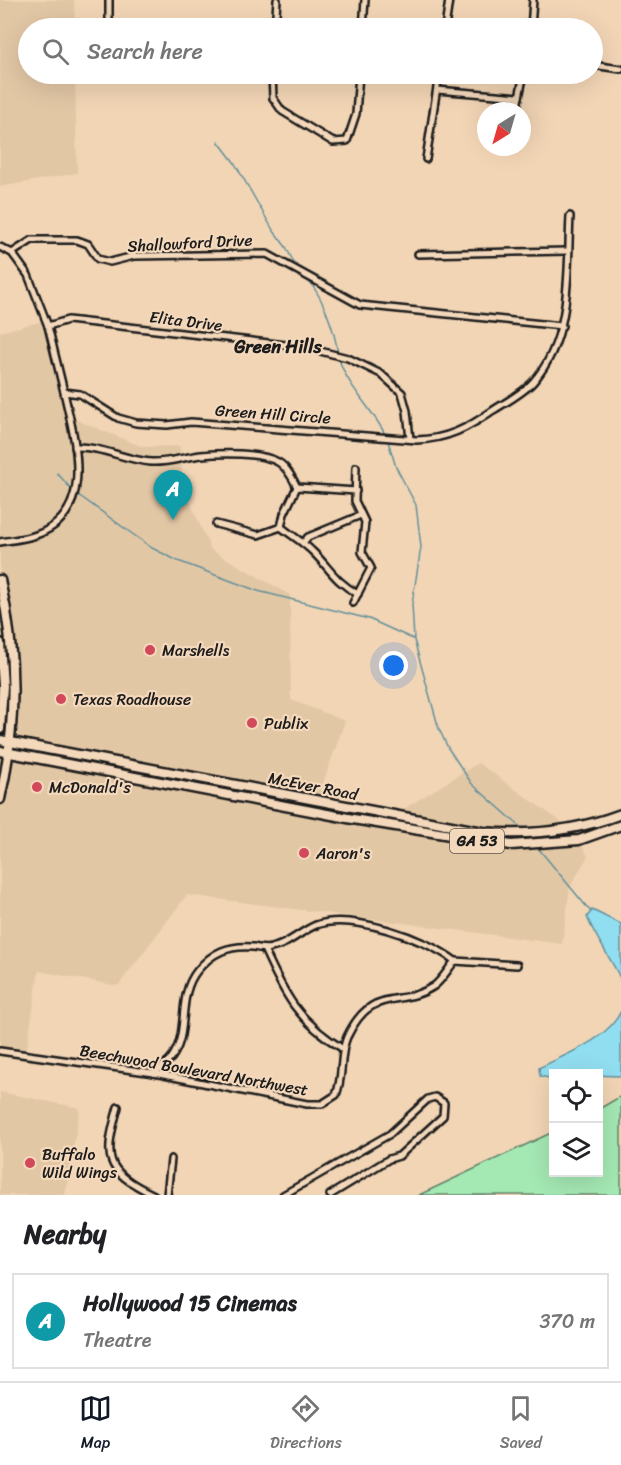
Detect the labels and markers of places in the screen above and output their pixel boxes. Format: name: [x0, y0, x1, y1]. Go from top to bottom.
pin: A: [154, 470, 192, 520]
place label: Marshells: [162, 636, 230, 665]
marker: Marshells: [143, 643, 157, 657]
place label: Texas Roadhouse: [73, 685, 191, 714]
marker: Texas Roadhouse: [54, 692, 68, 706]
place label: Publix: [264, 709, 309, 738]
marker: Publix: [245, 716, 259, 730]
place label: McDonald's: [49, 773, 131, 802]
marker: McDonald's: [30, 780, 44, 794]
place label: Aaron's: [315, 839, 371, 868]
marker: Aaron's: [297, 846, 311, 860]
place label: Buffalo Wild Wings: [42, 1140, 118, 1187]
marker: Buffalo Wild Wings: [23, 1156, 37, 1170]

